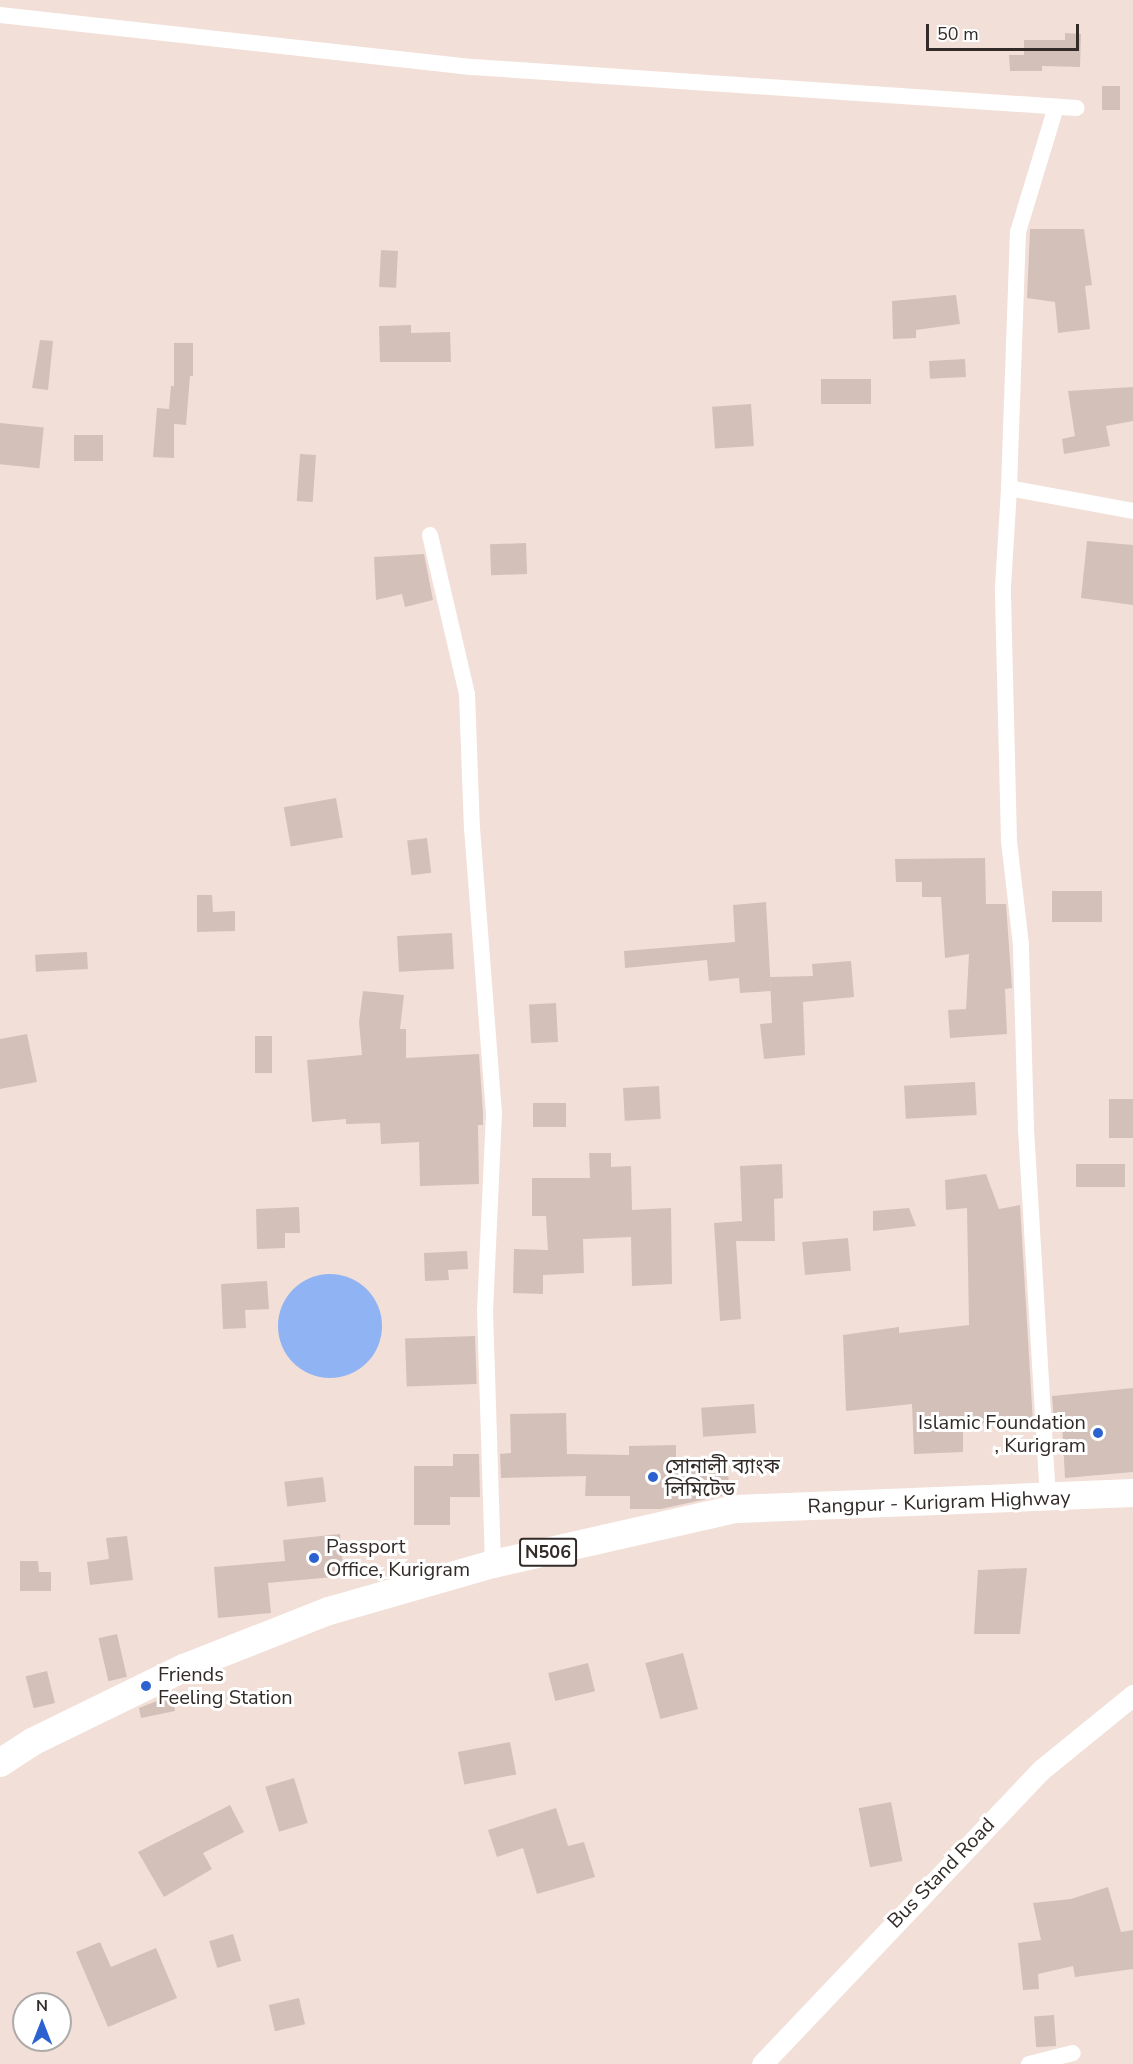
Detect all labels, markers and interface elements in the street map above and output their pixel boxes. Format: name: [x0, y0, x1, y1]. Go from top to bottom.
scale bar: [929, 12, 1082, 50]
text: 50 m: [937, 22, 979, 46]
place label: Islamic Foundation , Kurigram: [918, 1410, 1086, 1457]
marker: Islamic Foundation , Kurigram: [1091, 1426, 1105, 1440]
place label: সোনালী ব্যাংক লিমিটেড: [665, 1454, 780, 1501]
marker: সোনালী ব্যাংক লিমিটেড: [646, 1470, 660, 1484]
street label: Rangpur - Kurigram Highway: [807, 1485, 1071, 1519]
place label: Passport Office, Kurigram: [326, 1534, 470, 1581]
road number: N506: [518, 1537, 578, 1567]
marker: Passport Office, Kurigram: [307, 1551, 321, 1565]
place label: Friends Feeling Station: [158, 1662, 293, 1709]
marker: Friends Feeling Station: [139, 1679, 153, 1693]
street label: Bus Stand Road: [882, 1813, 1000, 1933]
north arrow: [12, 1992, 72, 2052]
text: N: [36, 1995, 48, 2017]

